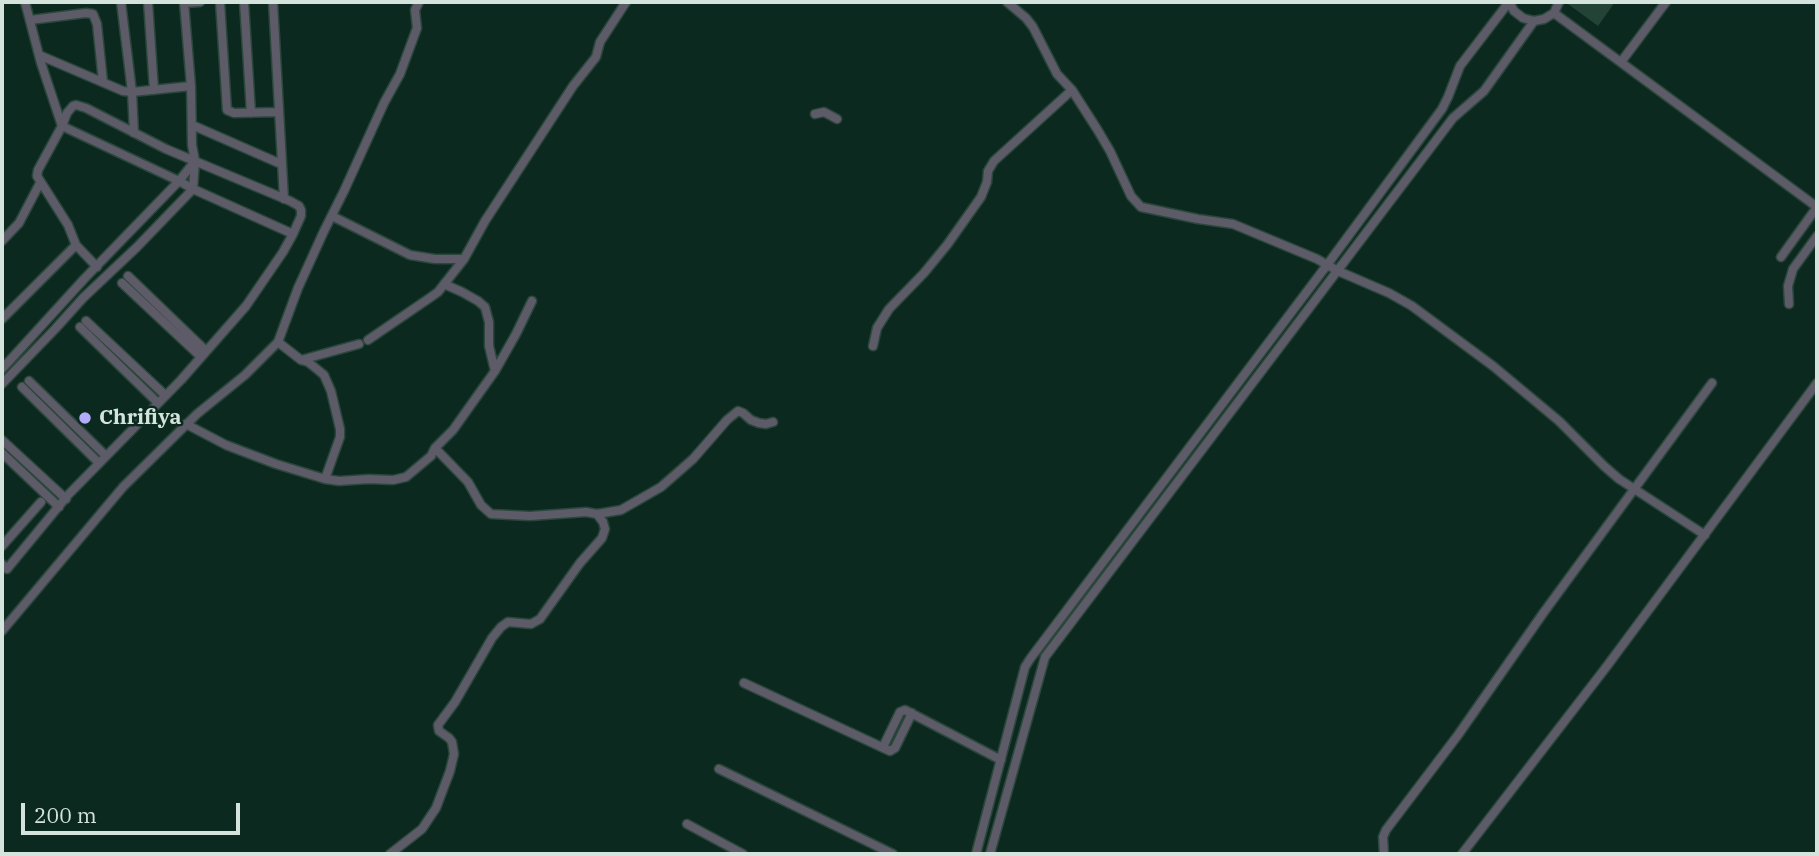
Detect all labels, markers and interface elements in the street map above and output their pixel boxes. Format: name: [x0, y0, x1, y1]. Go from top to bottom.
place label: Chrifiya: [99, 405, 181, 431]
marker: Chrifiya: [77, 410, 93, 426]
scale bar: [24, 790, 243, 834]
text: 200 m: [34, 801, 97, 829]

